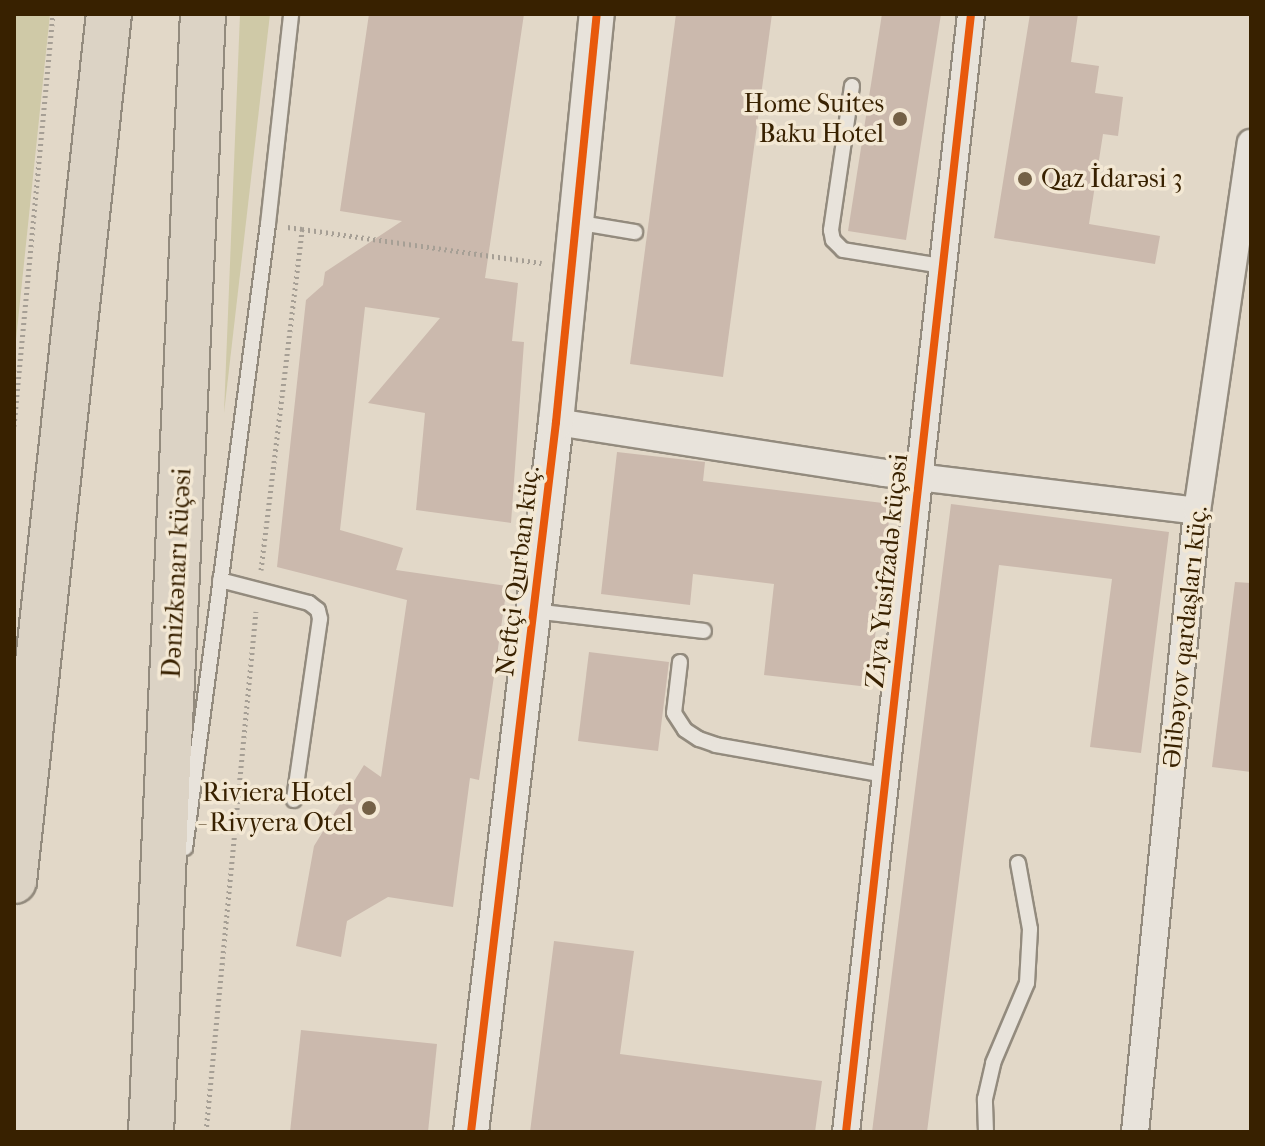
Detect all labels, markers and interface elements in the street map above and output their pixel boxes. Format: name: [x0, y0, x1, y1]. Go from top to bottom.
place label: Home Suites Baku Hotel: [743, 88, 884, 150]
marker: Home Suites Baku Hotel: [891, 110, 909, 128]
place label: Qaz İdarəsi 3: [1041, 163, 1183, 195]
marker: Qaz İdarəsi 3: [1016, 170, 1034, 188]
street label: Ziya Yusifzadə küçəsi: [859, 452, 915, 690]
street label: Neftçi Qurban küç.: [490, 464, 546, 678]
street label: Dənizkənarı küçəsi: [156, 467, 198, 679]
street label: Əlibəyov qardaşları küç.: [1156, 504, 1214, 770]
place label: Riviera Hotel - Rivyera Otel: [197, 777, 353, 838]
marker: Riviera Hotel - Rivyera Otel: [360, 799, 378, 817]

